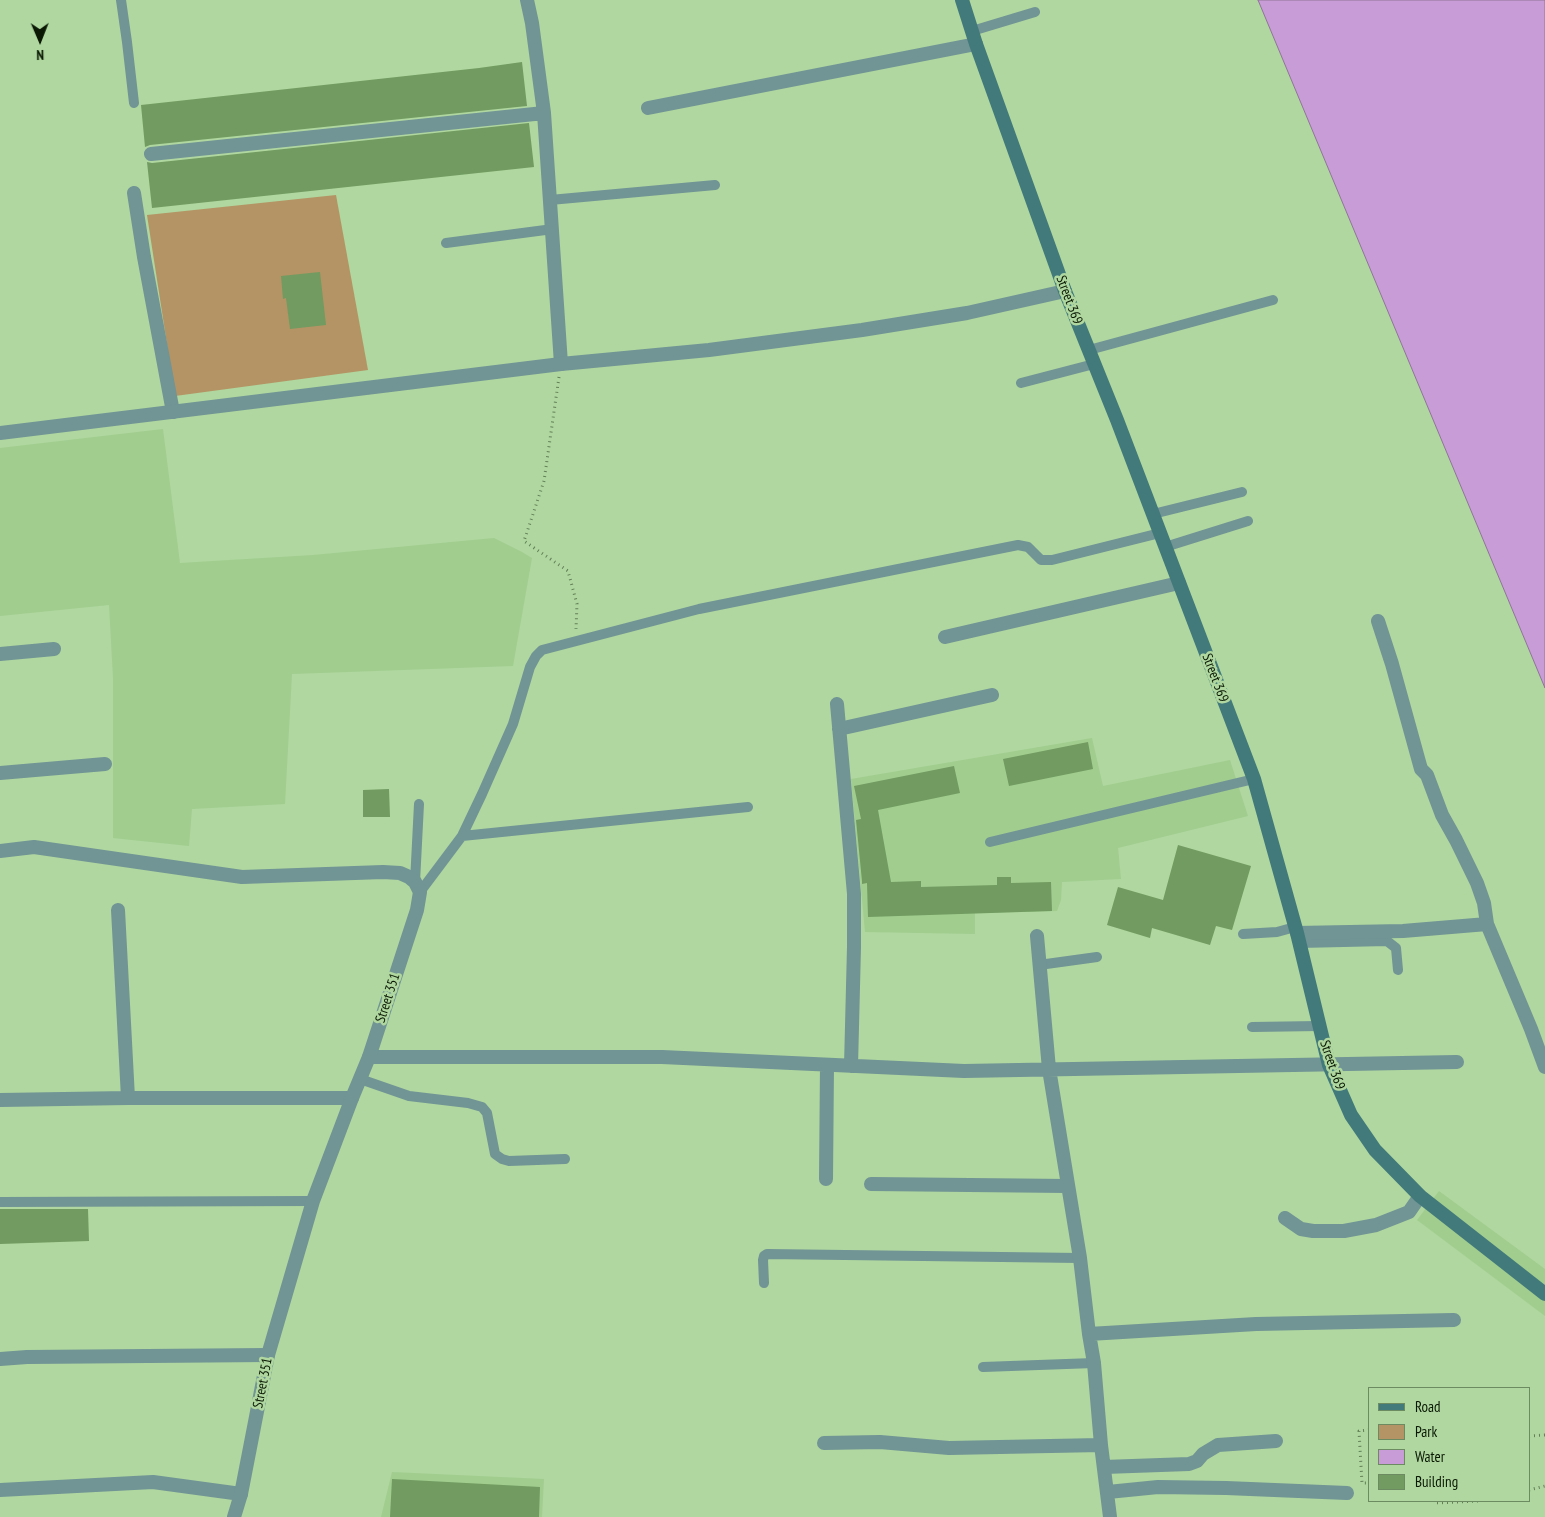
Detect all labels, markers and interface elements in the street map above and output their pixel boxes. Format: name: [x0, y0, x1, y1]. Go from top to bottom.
north arrow: [15, 15, 65, 65]
text: N: [36, 46, 44, 64]
street label: Street 369: [1052, 273, 1086, 327]
street label: Street 369: [1198, 651, 1232, 705]
street label: Street 351: [372, 971, 404, 1025]
street label: Street 369: [1316, 1038, 1348, 1092]
street label: Street 351: [250, 1356, 276, 1410]
legend: [1368, 1387, 1530, 1502]
text: Road: [1415, 1397, 1441, 1416]
text: Park: [1415, 1422, 1437, 1441]
text: Water: [1415, 1447, 1445, 1466]
text: Building: [1415, 1472, 1458, 1491]

